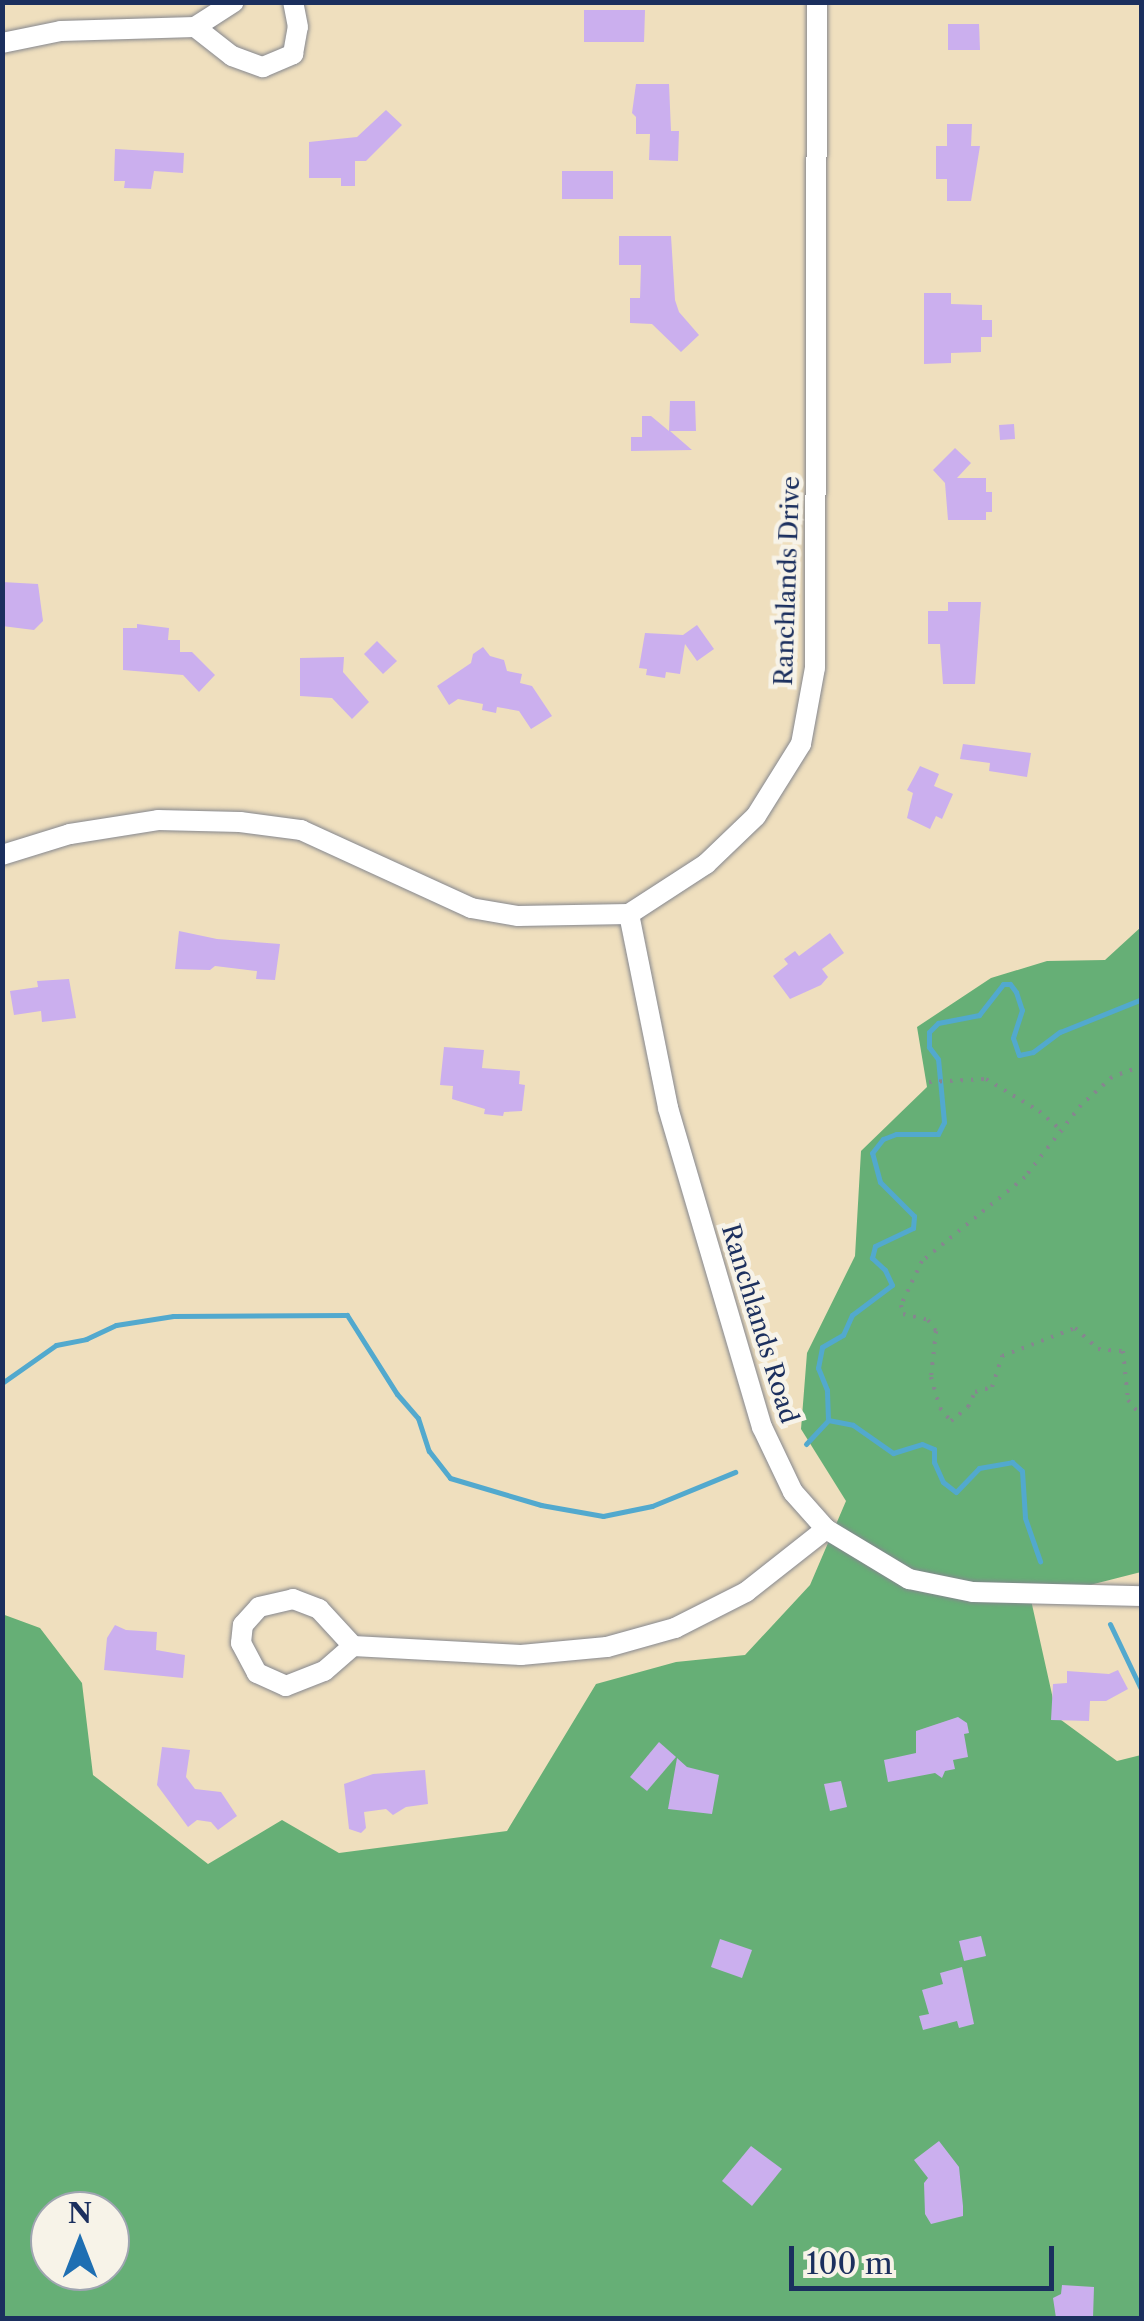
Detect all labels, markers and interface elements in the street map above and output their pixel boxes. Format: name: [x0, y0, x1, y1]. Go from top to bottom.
street label: Ranchlands Drive: [769, 476, 807, 686]
street label: Ranchlands Road: [714, 1221, 804, 1427]
north arrow: [30, 2191, 130, 2291]
text: N: [68, 2196, 92, 2230]
scale bar: [794, 2226, 1059, 2288]
text: 100 m: [806, 2245, 893, 2282]

